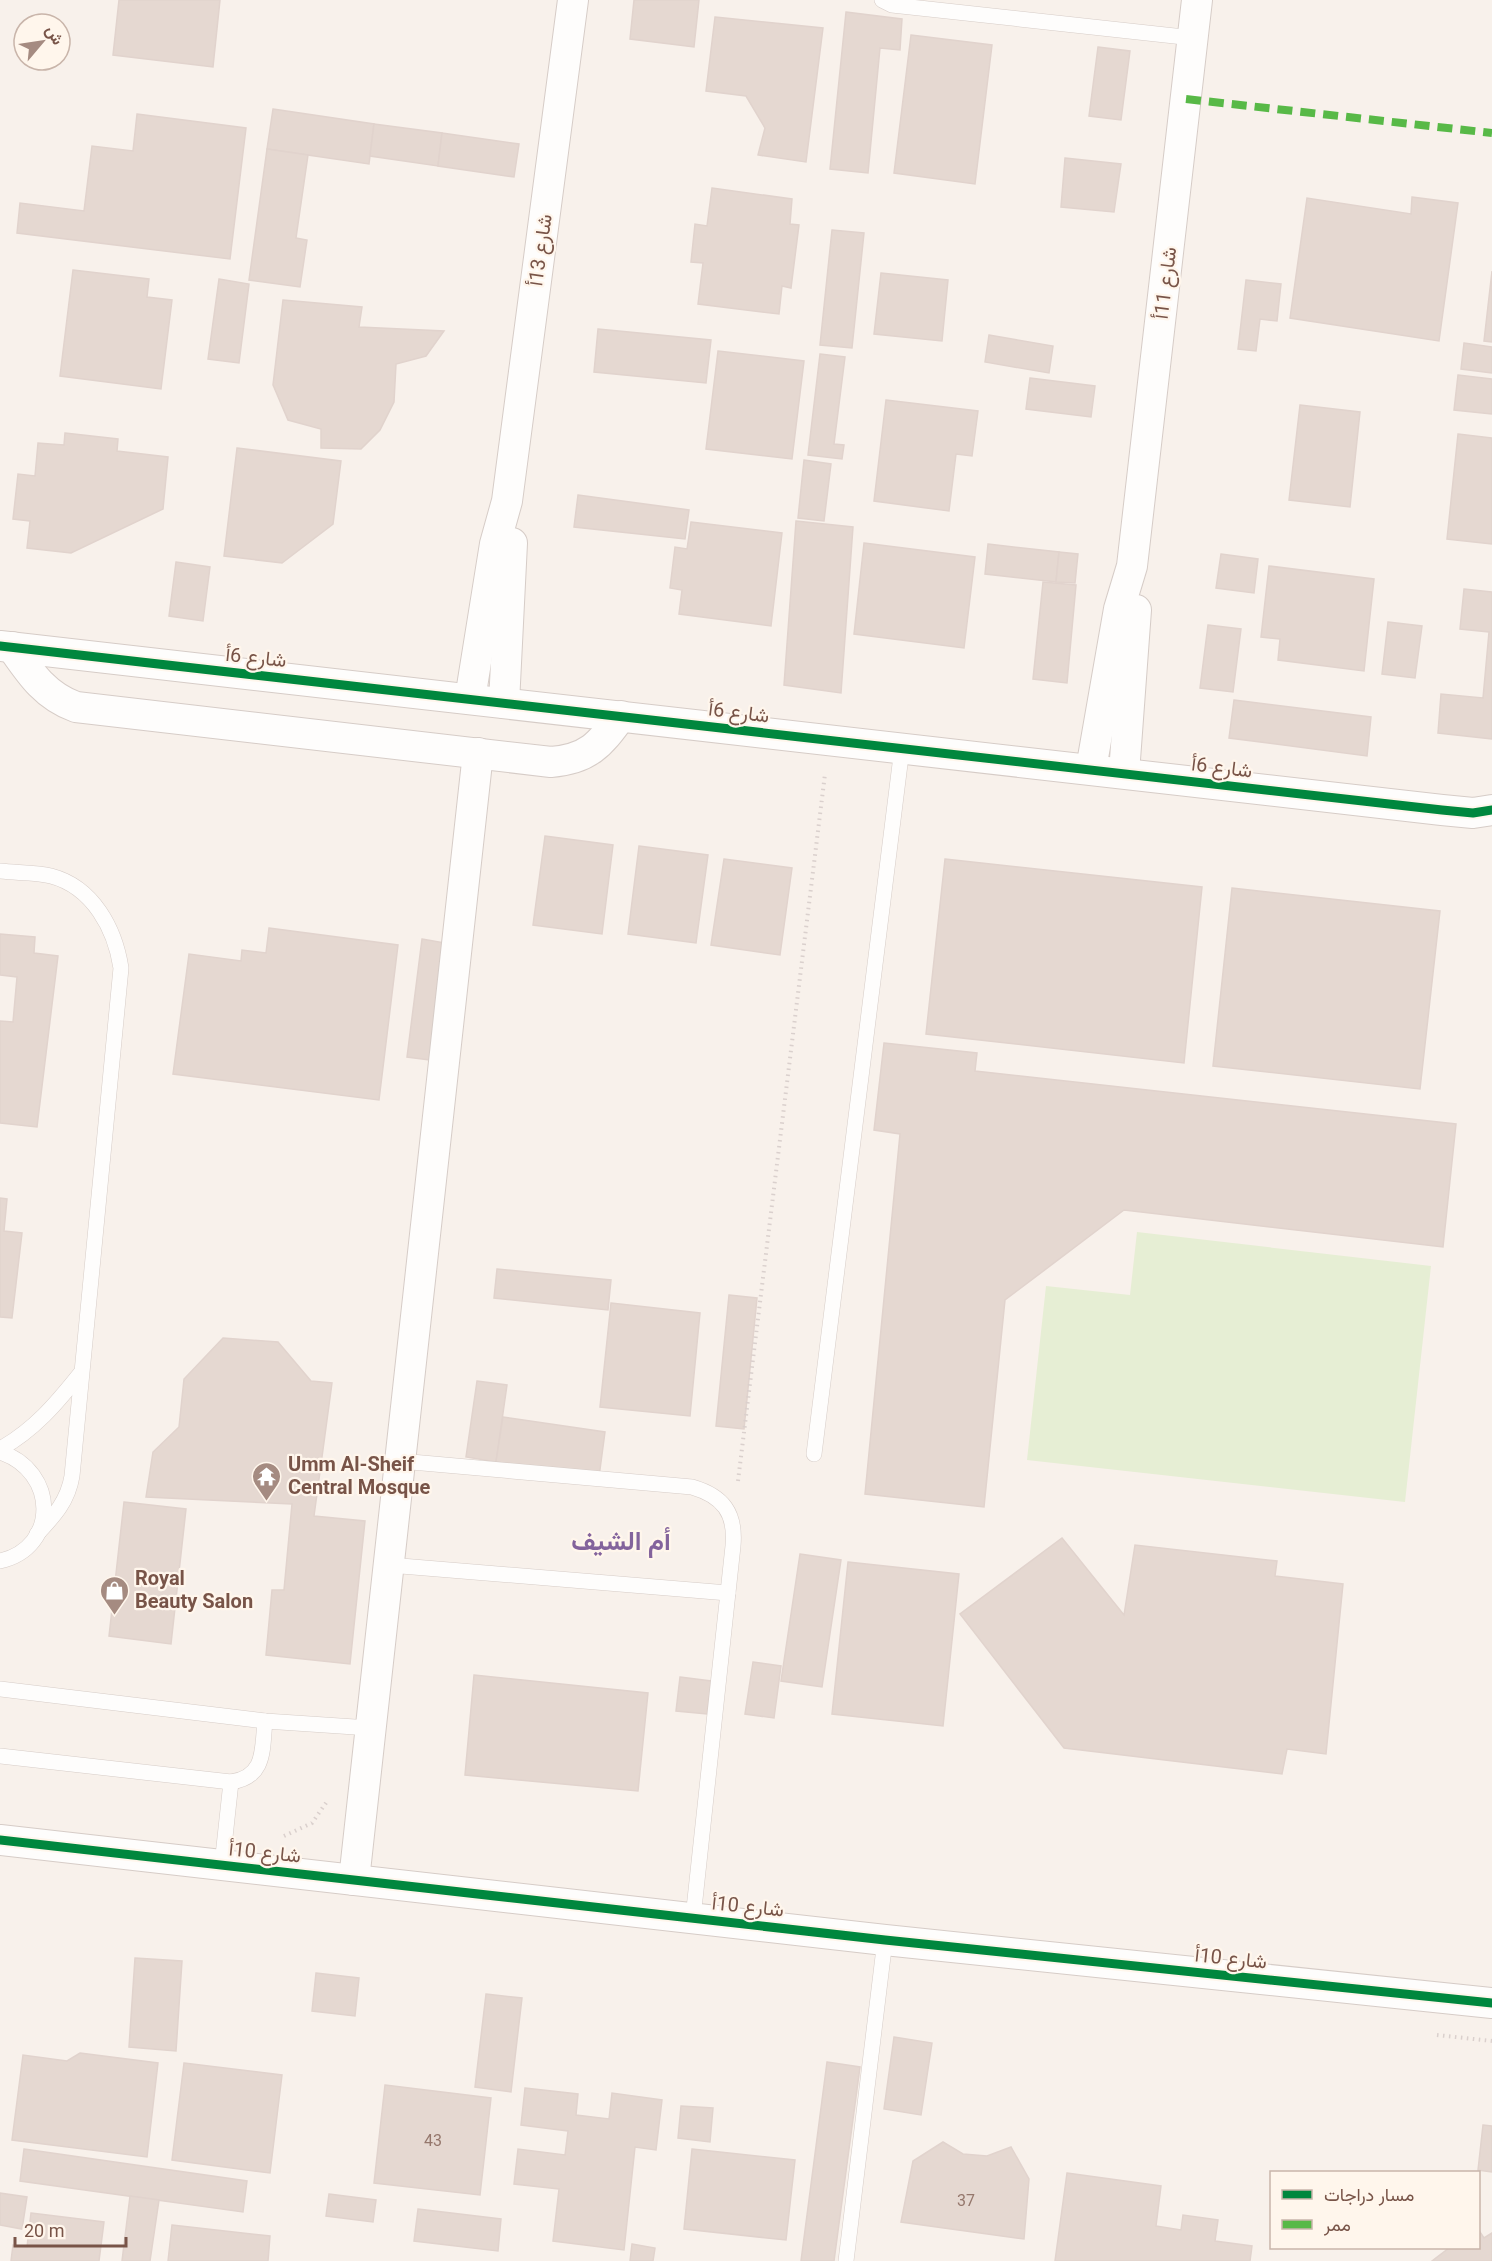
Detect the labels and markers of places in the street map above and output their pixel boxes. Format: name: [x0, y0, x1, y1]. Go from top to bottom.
place label: Umm Al-Sheif Central Mosque: [288, 1452, 430, 1499]
temple icon: Umm Al-Sheif Central Mosque: [251, 1460, 283, 1502]
place label: Royal Beauty Salon: [135, 1566, 253, 1613]
shop icon: Royal Beauty Salon: [98, 1574, 130, 1616]

